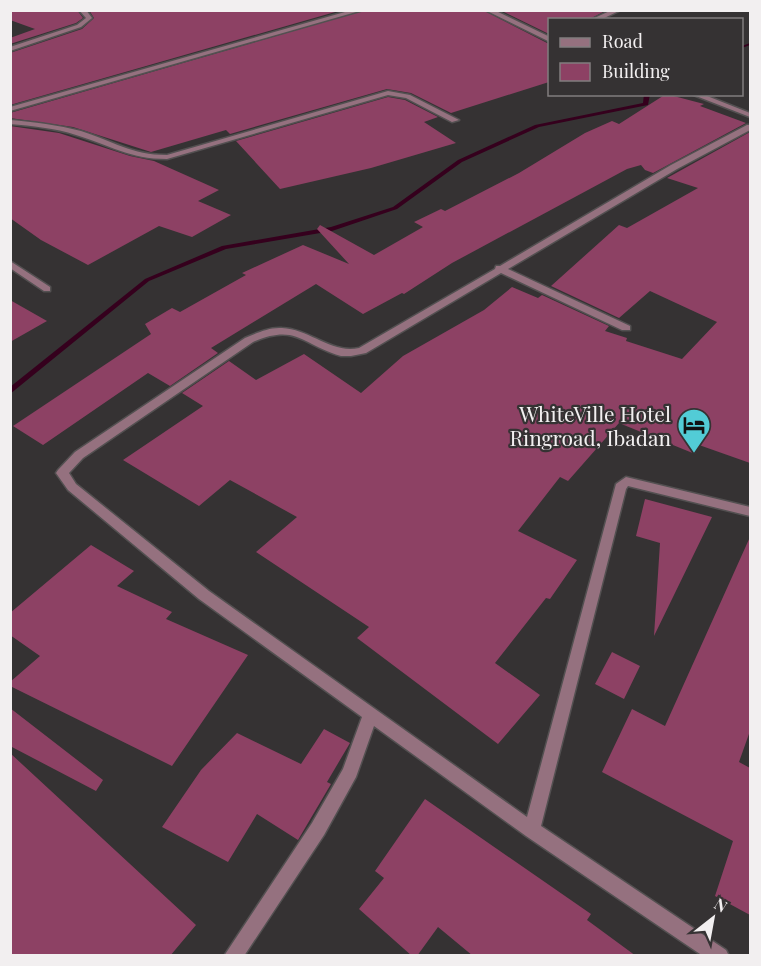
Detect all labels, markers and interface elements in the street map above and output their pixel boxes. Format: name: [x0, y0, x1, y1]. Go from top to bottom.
legend: [548, 18, 743, 96]
text: Road: [602, 29, 643, 53]
text: Building: [602, 59, 670, 83]
place label: WhiteVille Hotel Ringroad, Ibadan: [509, 399, 671, 451]
hotel icon: WhiteVille Hotel Ringroad, Ibadan: [676, 407, 712, 454]
north arrow: [683, 888, 743, 948]
text: N: [711, 893, 732, 917]

